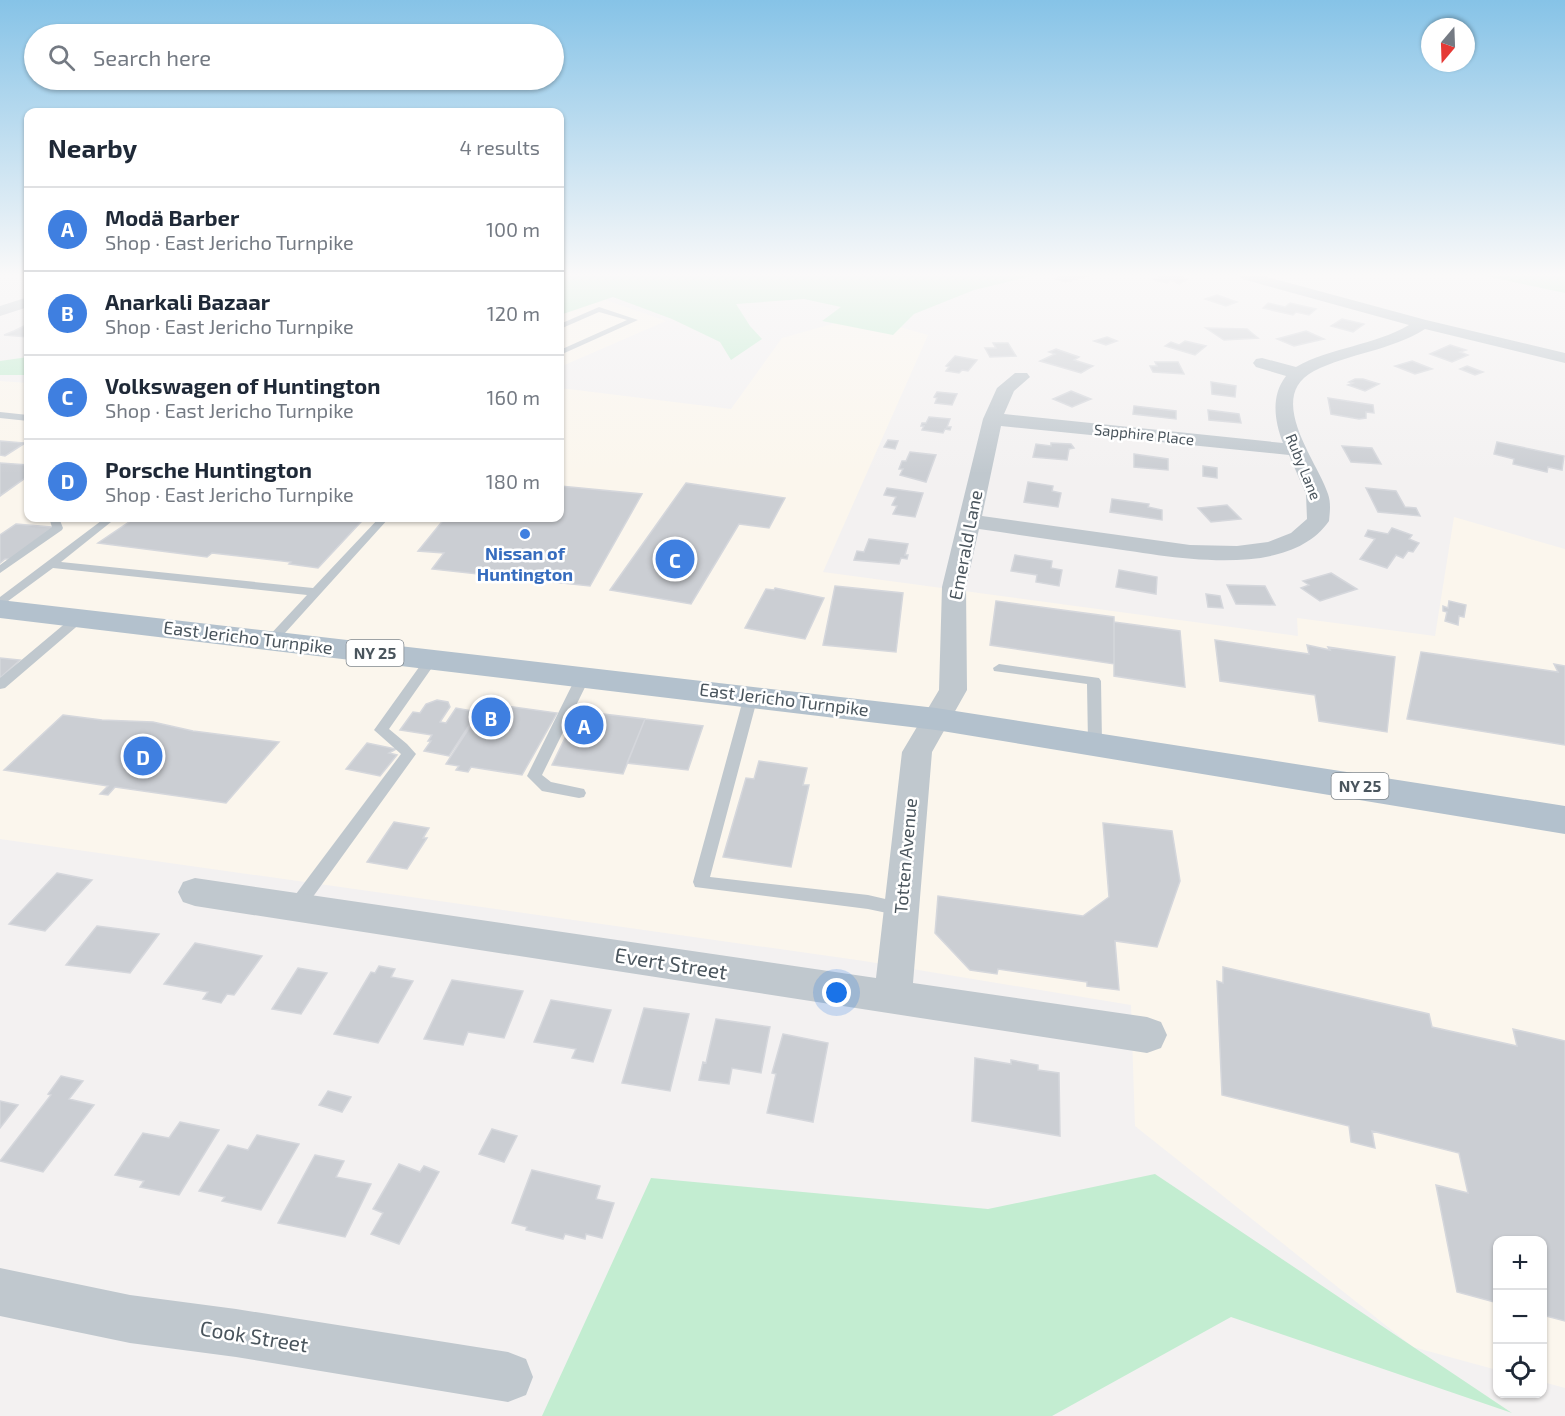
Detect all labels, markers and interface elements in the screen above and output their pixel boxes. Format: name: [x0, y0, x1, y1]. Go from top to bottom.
north arrow: [1421, 18, 1475, 72]
search box: [24, 24, 564, 90]
icon: search: [45, 41, 78, 74]
text: Search here: [93, 44, 211, 70]
text: Nearby: [48, 132, 137, 163]
text: 4 results: [460, 135, 540, 159]
text: Modä Barber: [105, 204, 239, 230]
text: A: [61, 217, 74, 241]
text: 100 m: [486, 217, 540, 241]
text: Shop · East Jericho Turnpike: [105, 230, 354, 254]
text: Anarkali Bazaar: [105, 288, 270, 314]
text: B: [61, 301, 74, 325]
text: 120 m: [487, 301, 540, 325]
text: Shop · East Jericho Turnpike: [105, 314, 354, 338]
text: Volkswagen of Huntington: [105, 372, 381, 398]
text: C: [62, 385, 73, 409]
text: 160 m: [487, 385, 540, 409]
text: Shop · East Jericho Turnpike: [105, 398, 354, 422]
street label: Sapphire Place: [1093, 420, 1195, 448]
street label: Ruby Lane: [1282, 431, 1325, 502]
text: Porsche Huntington: [105, 456, 312, 482]
text: D: [61, 469, 74, 493]
text: 180 m: [486, 469, 540, 493]
text: Shop · East Jericho Turnpike: [105, 482, 354, 506]
street label: Emerald Lane: [944, 488, 986, 602]
marker: Nissan of Huntington: [518, 527, 532, 541]
pin: C: [656, 536, 694, 582]
place label: Nissan of Huntington: [477, 542, 573, 585]
street label: East Jericho Turnpike: [162, 616, 334, 658]
road number: NY 25: [346, 640, 404, 666]
street label: East Jericho Turnpike: [698, 678, 870, 720]
pin: B: [472, 694, 510, 740]
pin: A: [564, 702, 604, 748]
pin: D: [124, 734, 162, 778]
road number: NY 25: [1332, 773, 1388, 799]
street label: Totten Avenue: [889, 797, 921, 915]
street label: Evert Street: [613, 941, 729, 984]
your location: [822, 978, 851, 1007]
map controls: [1493, 1236, 1547, 1398]
button: +: [1493, 1236, 1547, 1290]
button: −: [1493, 1290, 1547, 1344]
street label: Cook Street: [198, 1315, 310, 1356]
button: locate: [1493, 1344, 1547, 1398]

